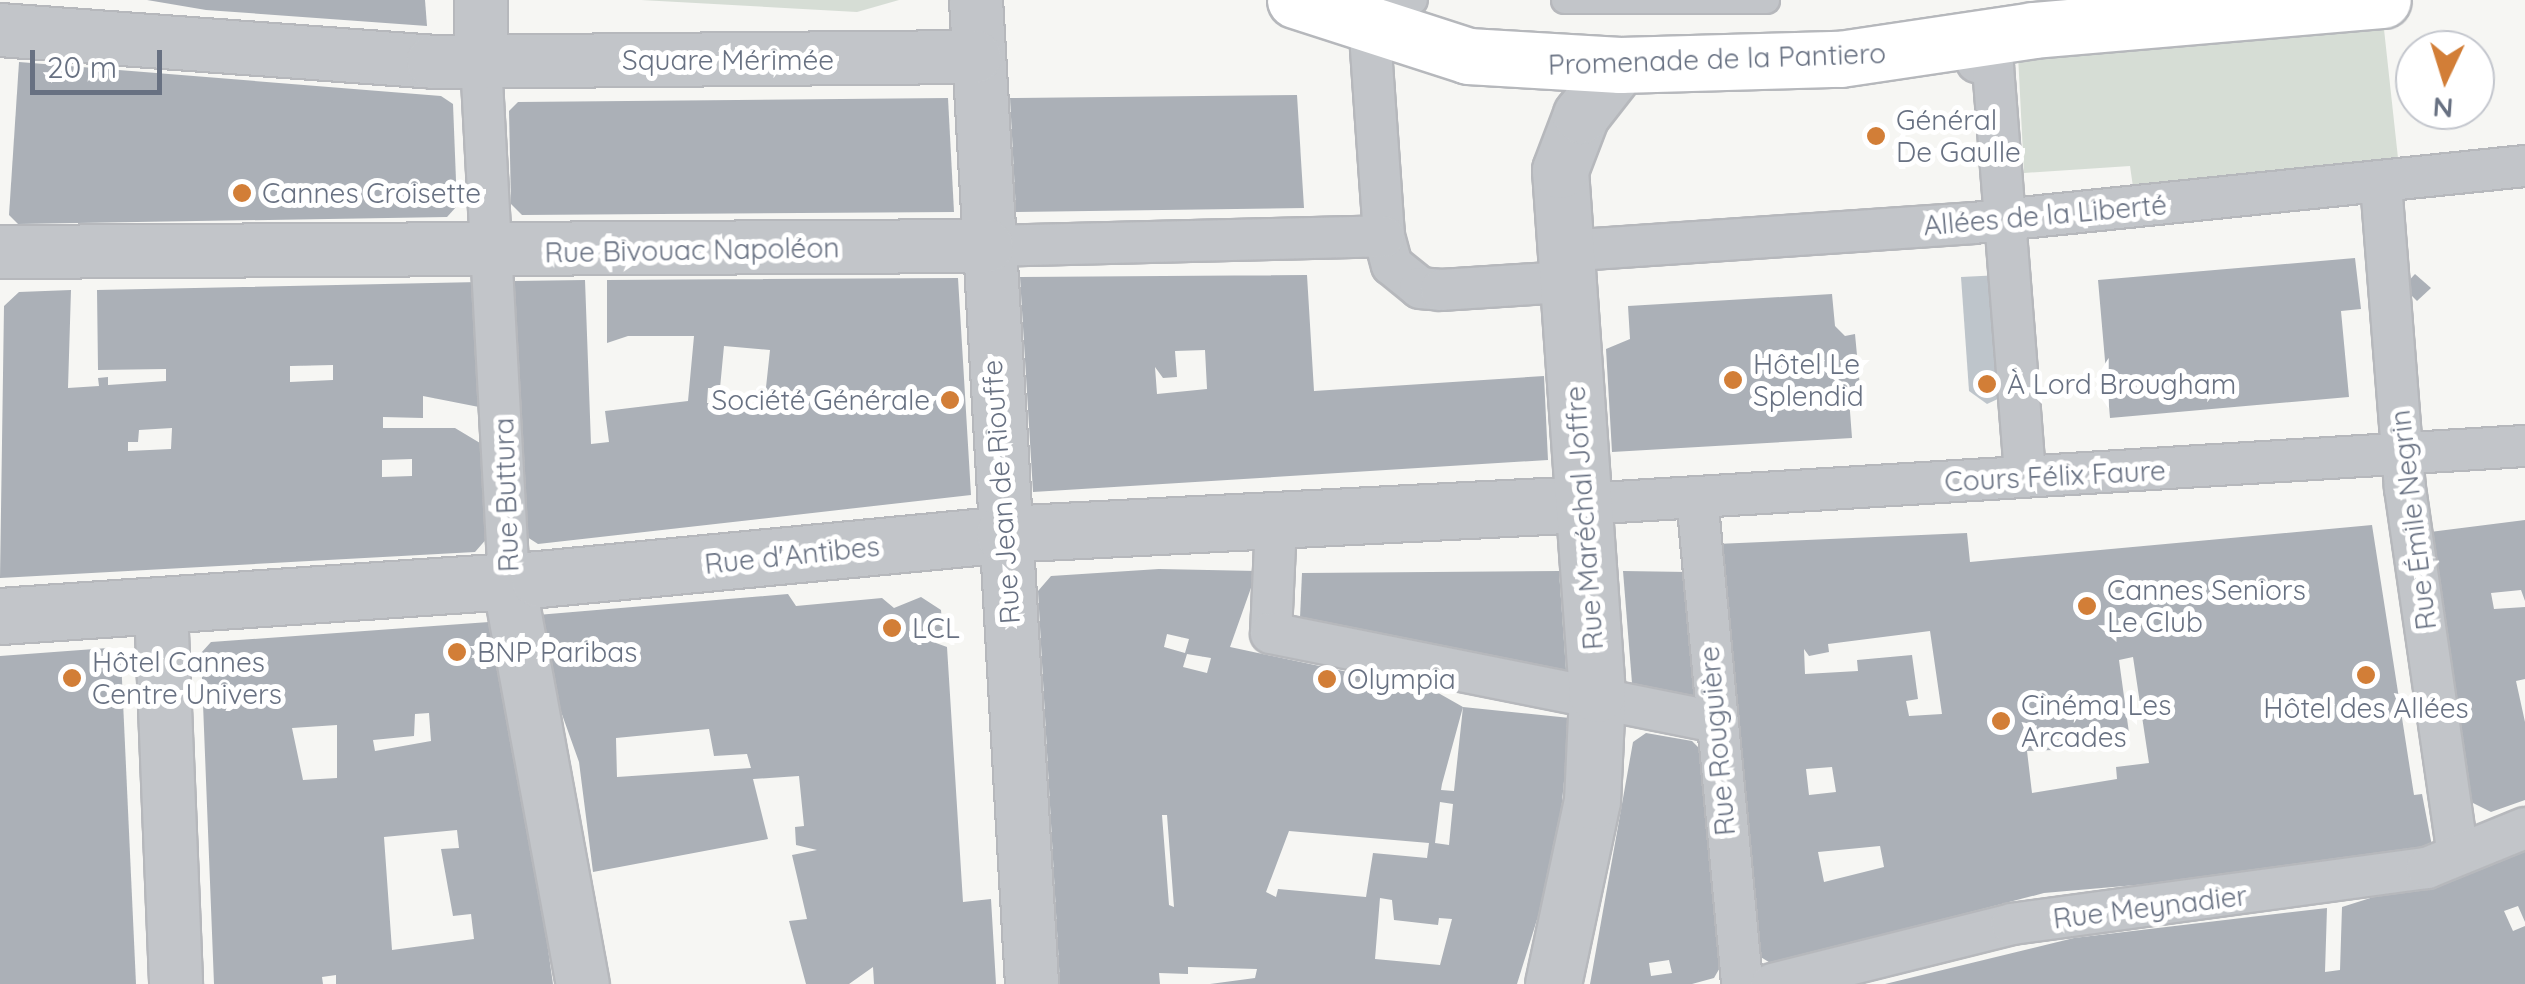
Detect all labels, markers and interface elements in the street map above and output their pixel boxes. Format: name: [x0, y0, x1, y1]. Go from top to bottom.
scale bar: [35, 30, 168, 92]
north arrow: [2395, 30, 2495, 130]
street label: Promenade de la Pantiero: [1547, 36, 1887, 82]
street label: Square Mérimée: [622, 43, 834, 77]
text: 20 m: [47, 48, 117, 86]
text: N: [2432, 90, 2455, 127]
place label: Général De Gaulle: [1896, 103, 2021, 169]
marker: Général De Gaulle: [1865, 125, 1887, 147]
place label: Cannes Croisette: [262, 176, 481, 210]
marker: Cannes Croisette: [231, 182, 253, 204]
street label: Allées de la Liberté: [1922, 188, 2168, 242]
street label: Rue Bivouac Napoléon: [544, 231, 840, 269]
place label: Hôtel Le Splendid: [1753, 347, 1864, 413]
street label: Rue Jean de Riouffe: [975, 359, 1027, 625]
place label: À Lord Brougham: [2007, 367, 2236, 401]
marker: Hôtel Le Splendid: [1722, 369, 1744, 391]
marker: À Lord Brougham: [1976, 373, 1998, 395]
place label: Société Générale: [712, 383, 930, 417]
street label: Rue Maréchal Joffre: [1558, 385, 1610, 651]
marker: Société Générale: [939, 389, 961, 411]
street label: Rue Émile Negrin: [2383, 408, 2443, 632]
street label: Rue Buttura: [487, 417, 525, 573]
street label: Cours Félix Faure: [1944, 453, 2166, 499]
street label: Rue d'Antibes: [703, 529, 881, 581]
place label: Cannes Seniors Le Club: [2107, 573, 2306, 639]
marker: Cannes Seniors Le Club: [2076, 595, 2098, 617]
place label: LCL: [912, 611, 960, 645]
marker: LCL: [881, 617, 903, 639]
place label: BNP Paribas: [477, 635, 637, 669]
marker: BNP Paribas: [446, 641, 468, 663]
place label: Hôtel Cannes Centre Univers: [92, 645, 282, 711]
street label: Rue Rouguière: [1692, 645, 1742, 837]
place label: Olympia: [1347, 662, 1456, 696]
marker: Hôtel des Allées: [2355, 664, 2377, 686]
marker: Hôtel Cannes Centre Univers: [61, 667, 83, 689]
marker: Olympia: [1316, 668, 1338, 690]
place label: Cinéma Les Arcades: [2021, 688, 2171, 754]
place label: Hôtel des Allées: [2263, 691, 2469, 725]
marker: Cinéma Les Arcades: [1990, 710, 2012, 732]
street label: Rue Meynadier: [2051, 878, 2249, 936]

